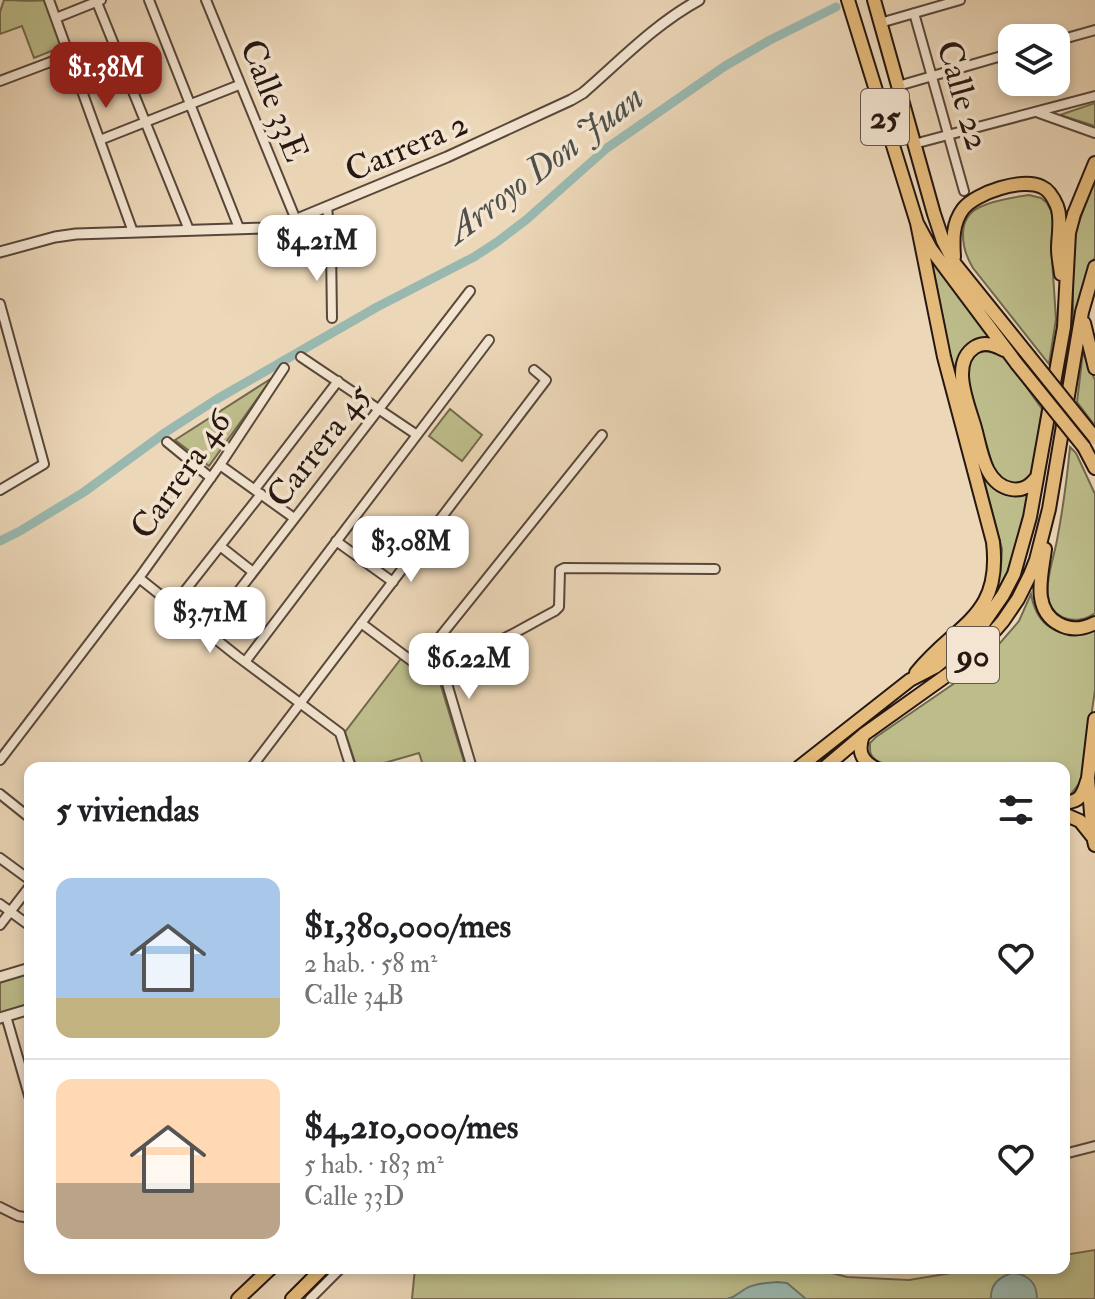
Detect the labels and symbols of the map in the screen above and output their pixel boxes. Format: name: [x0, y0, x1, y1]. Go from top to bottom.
street label: Calle 33E: [230, 33, 318, 168]
street label: Calle 22: [926, 36, 999, 155]
pin: $1.38M: [41, 42, 171, 110]
water label: Arroyo Don Juan: [434, 75, 653, 256]
road number: 25: [861, 89, 909, 145]
street label: Carrera 2: [339, 102, 474, 192]
pin: $4.21M: [252, 215, 382, 283]
street label: Carrera 45: [258, 375, 381, 516]
street label: Carrera 46: [121, 401, 242, 548]
pin: $3.08M: [346, 516, 476, 584]
pin: $3.71M: [145, 587, 275, 655]
road number: 90: [947, 627, 999, 683]
pin: $6.22M: [404, 633, 534, 701]

